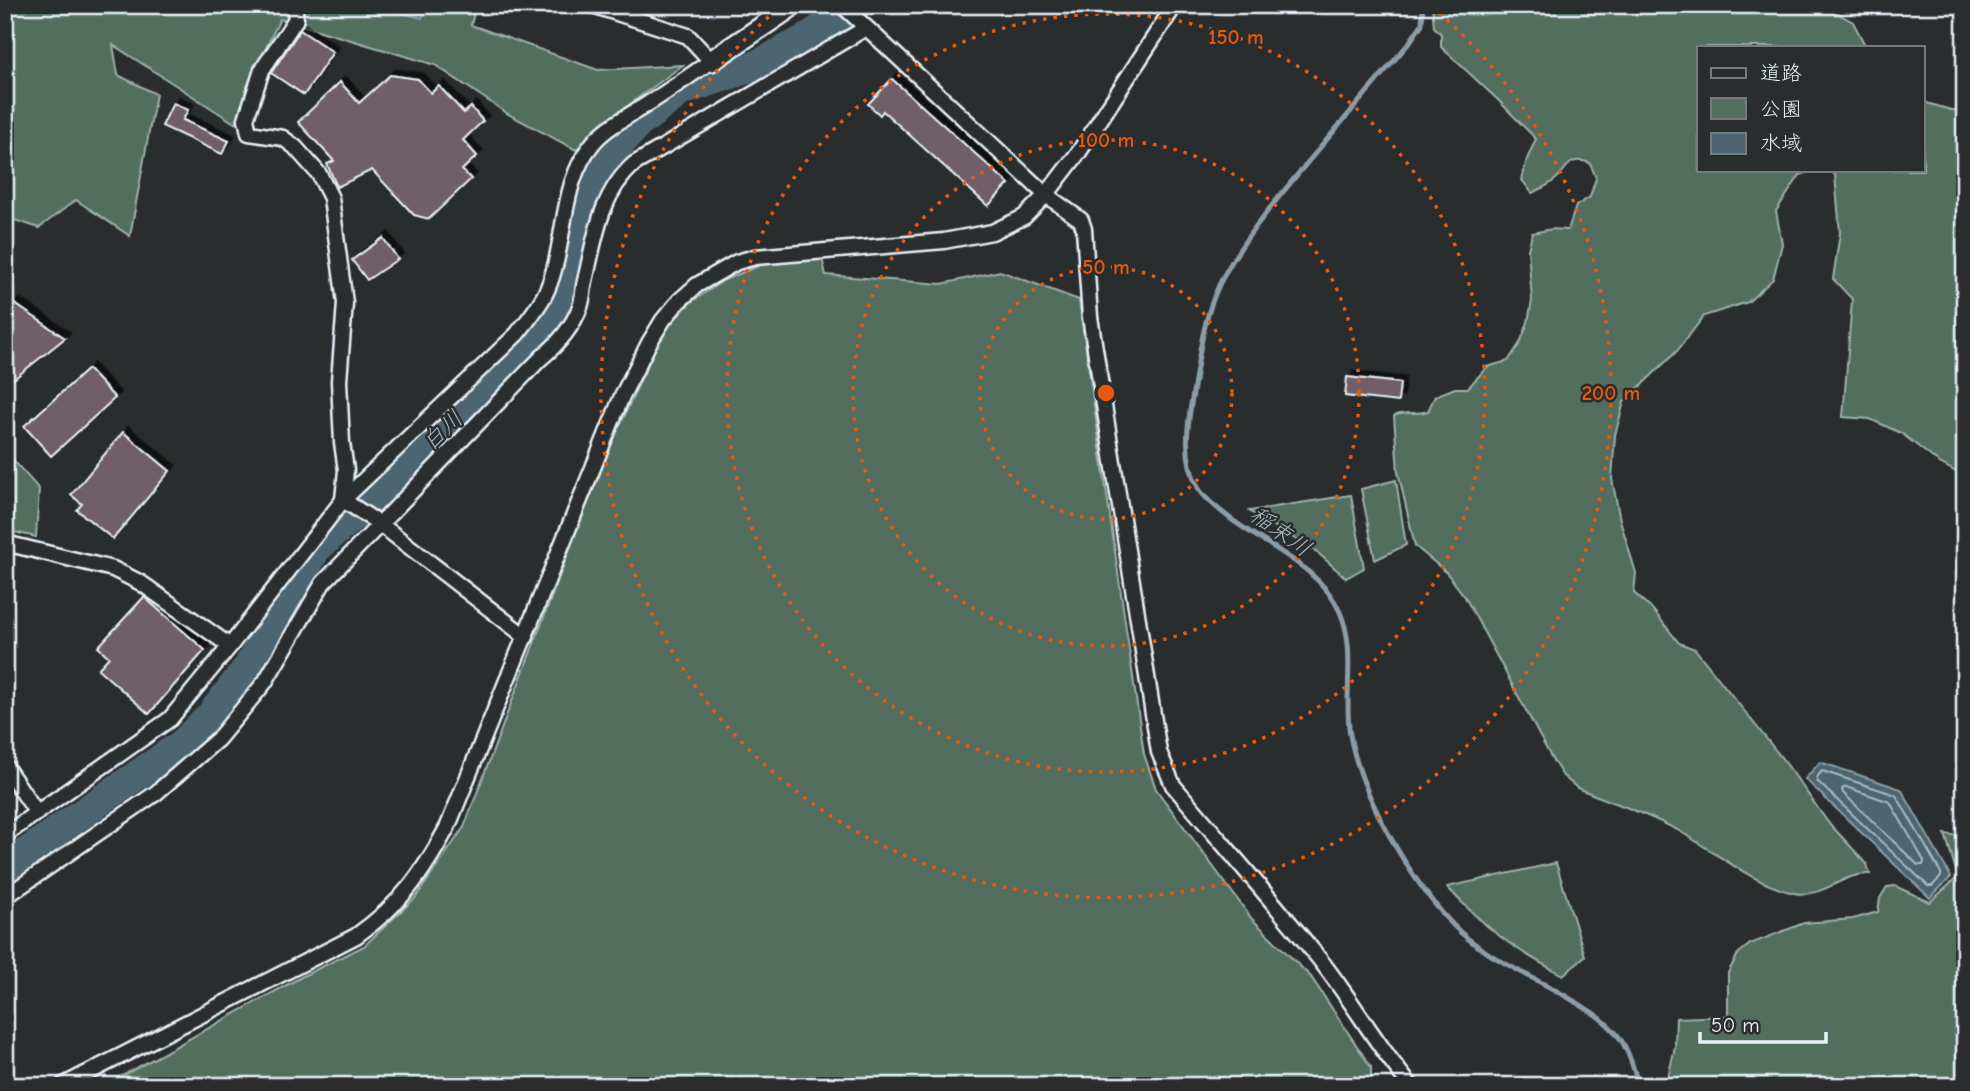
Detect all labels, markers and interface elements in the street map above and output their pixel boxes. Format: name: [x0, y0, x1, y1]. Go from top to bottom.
text: 150 m: [1208, 25, 1264, 49]
legend: [1697, 46, 1924, 172]
text: 道路: [1760, 61, 1802, 85]
text: 公園: [1760, 97, 1802, 121]
text: 100 m: [1078, 128, 1134, 152]
text: 水域: [1760, 131, 1802, 155]
text: 50 m: [1082, 255, 1130, 279]
centre of rings: [1094, 381, 1118, 405]
text: 200 m: [1582, 381, 1640, 405]
water label: 白川: [416, 405, 468, 456]
water label: 稲束川: [1245, 501, 1317, 562]
scale bar: [1700, 1000, 1826, 1044]
text: 50 m: [1711, 1013, 1760, 1037]

